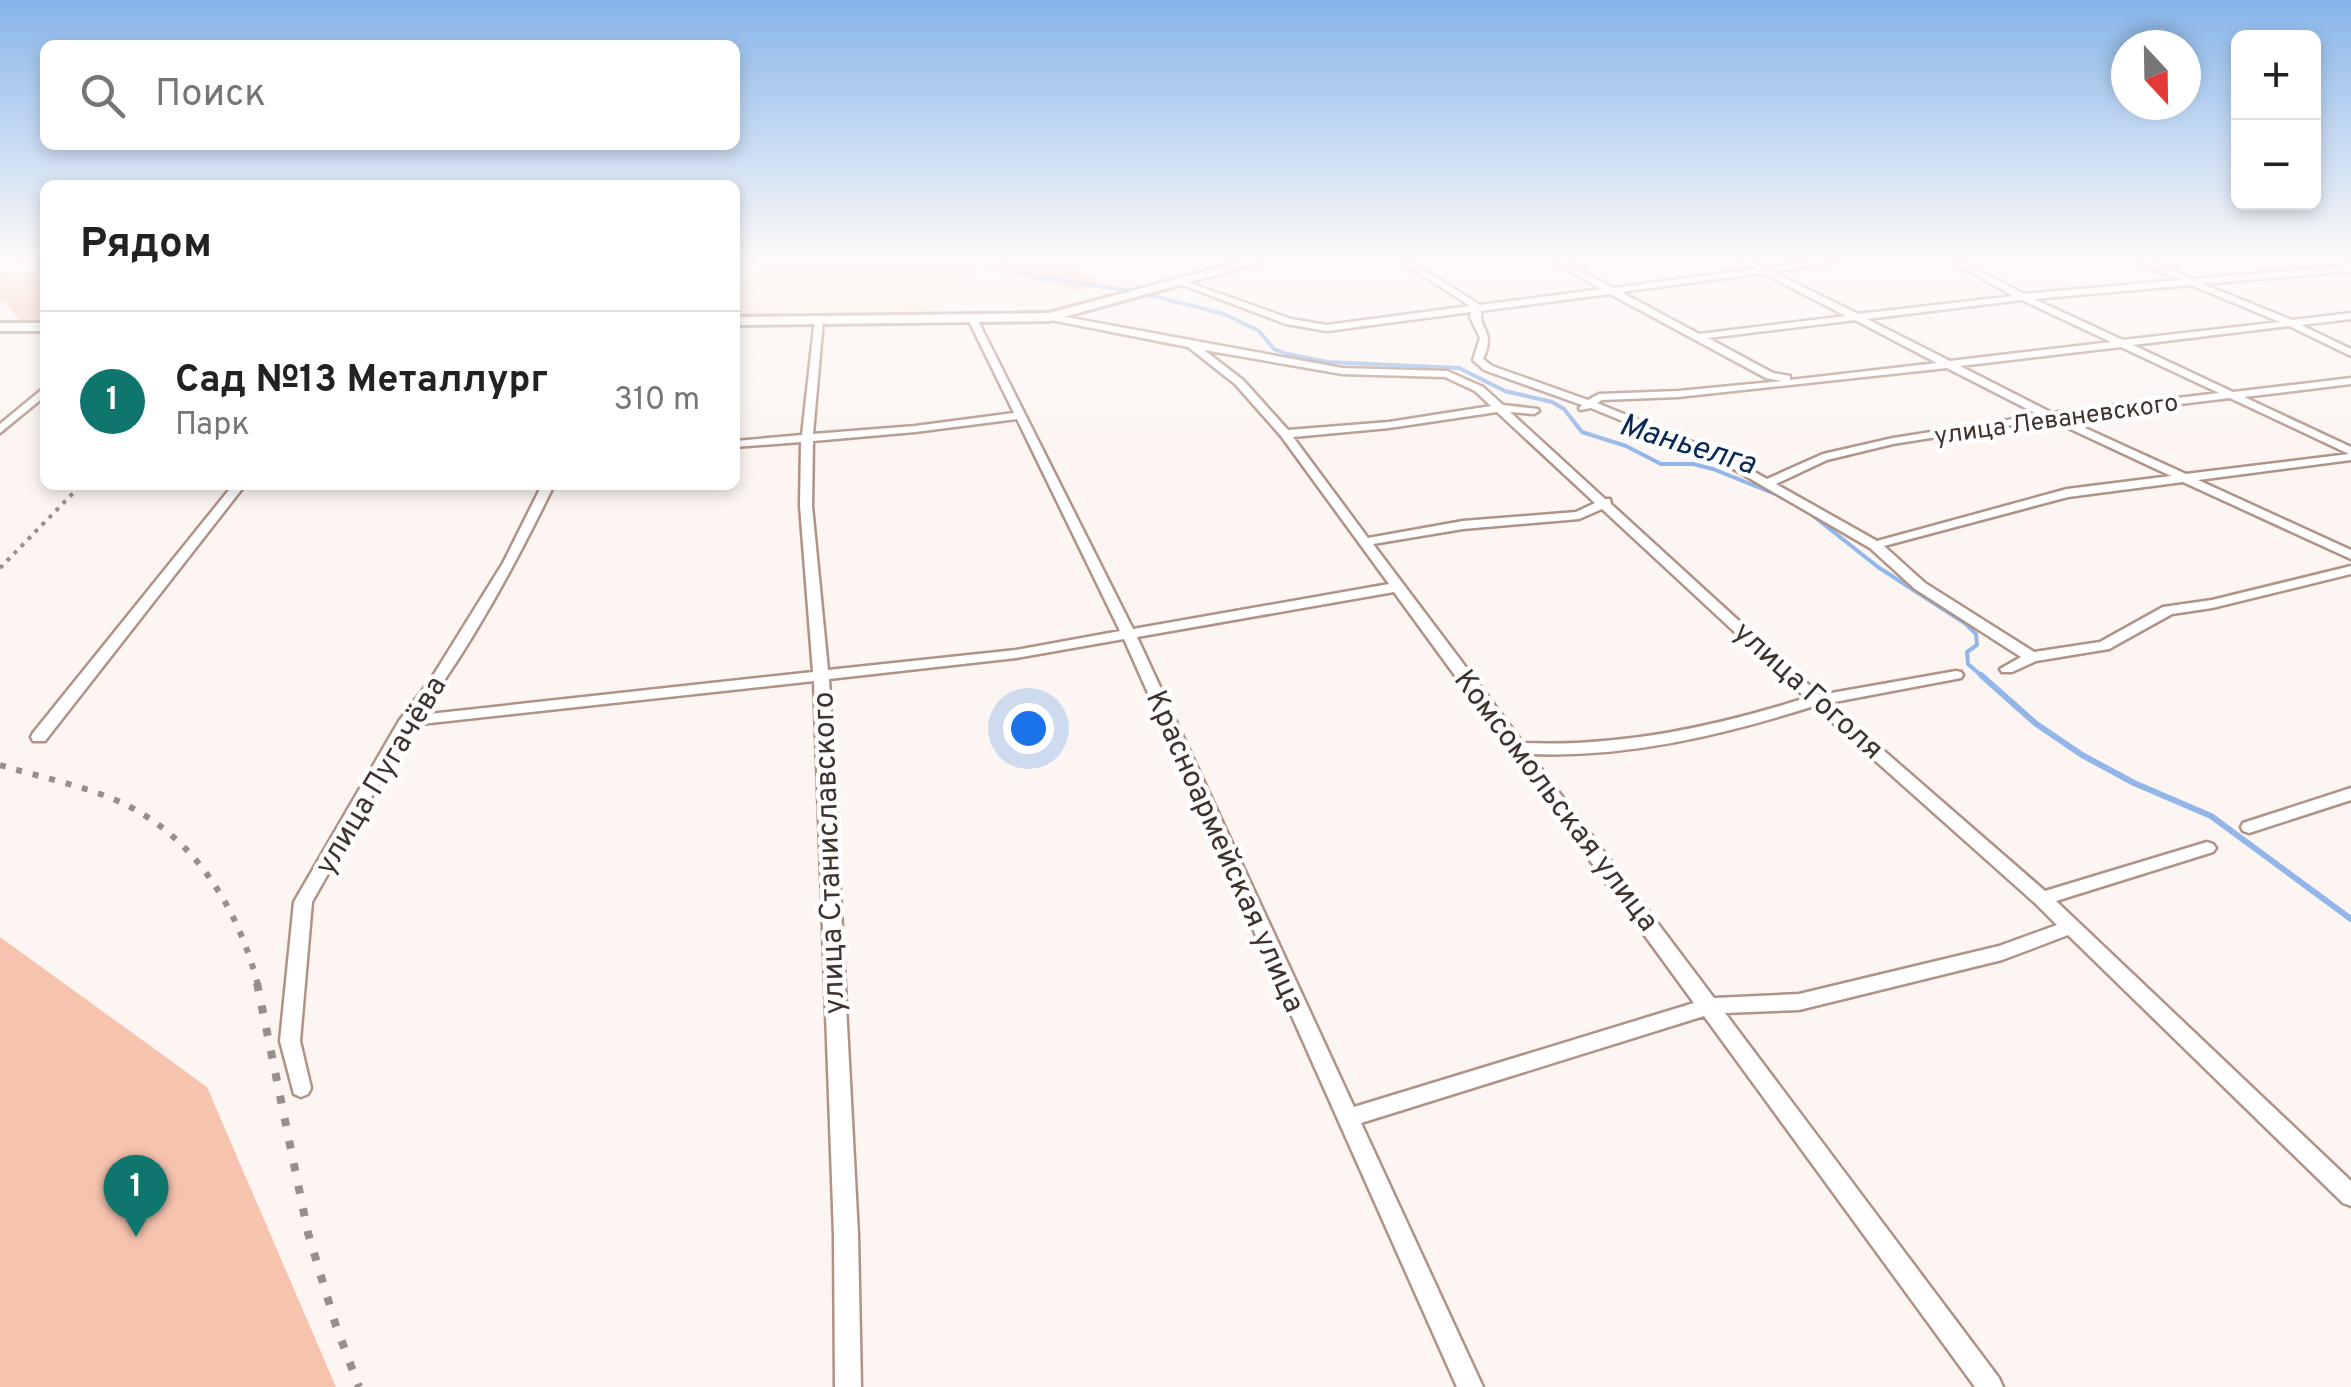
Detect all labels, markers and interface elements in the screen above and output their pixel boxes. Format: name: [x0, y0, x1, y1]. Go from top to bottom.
north arrow: [2111, 30, 2201, 120]
map controls: [2231, 30, 2321, 210]
button: +: [2231, 30, 2321, 120]
search box: [40, 40, 740, 150]
icon: search: [75, 68, 130, 123]
text: Поиск: [155, 71, 266, 120]
button: −: [2231, 120, 2321, 210]
text: Рядом: [80, 219, 212, 272]
text: Сад №13 Металлург: [175, 357, 548, 406]
text: 1: [106, 381, 119, 421]
text: 310 m: [614, 381, 700, 421]
street label: улица Леваневского: [1932, 388, 2180, 454]
text: Парк: [175, 406, 250, 446]
water label: Маньелга: [1614, 406, 1761, 486]
street label: улица Гоголя: [1725, 615, 1890, 769]
street label: Комсомольская улица: [1444, 663, 1666, 940]
street label: улица Пугачёва: [308, 670, 456, 882]
street label: Красноармейская улица: [1136, 685, 1312, 1019]
street label: улица Станиславского: [806, 691, 855, 1015]
your location: [1003, 703, 1054, 754]
pin: 1: [104, 1154, 168, 1237]

